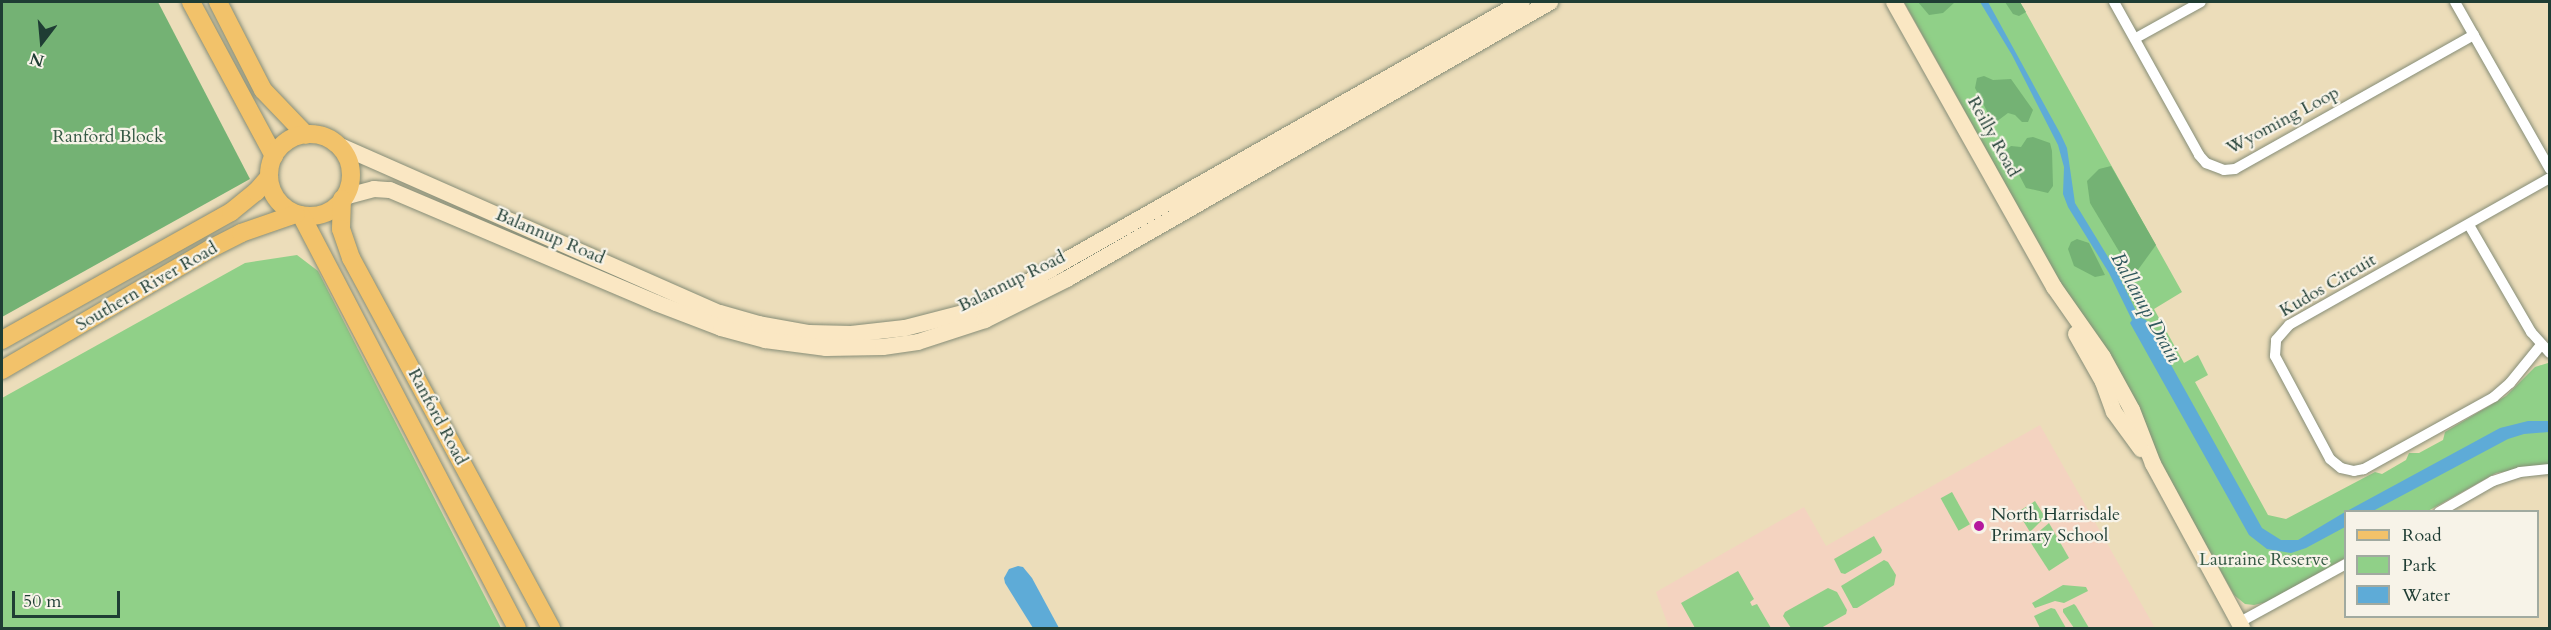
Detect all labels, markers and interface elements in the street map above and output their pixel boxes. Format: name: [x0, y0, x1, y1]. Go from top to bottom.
north arrow: [12, 12, 72, 72]
text: N: [27, 47, 47, 72]
street label: Wyoming Loop: [2223, 82, 2343, 160]
street label: Reilly Road: [1962, 93, 2024, 181]
park label: Ranford Block: [52, 126, 164, 148]
street label: Balannup Road: [492, 204, 608, 270]
street label: Southern River Road: [72, 238, 222, 336]
street label: Balannup Road: [955, 247, 1069, 317]
water label: Ballanup Drain: [2106, 248, 2186, 366]
street label: Kudos Circuit: [2276, 250, 2380, 322]
street label: Ranford Road: [403, 365, 471, 469]
place label: North Harrisdale Primary School: [1991, 505, 2120, 548]
legend: [2344, 510, 2539, 618]
marker: North Harrisdale Primary School: [1972, 519, 1986, 533]
text: Road: [2402, 523, 2442, 548]
park label: Lauraine Reserve: [2199, 549, 2329, 571]
text: Park: [2402, 553, 2437, 578]
scale bar: [15, 579, 123, 617]
text: Water: [2402, 583, 2450, 608]
text: 50 m: [23, 589, 62, 614]

